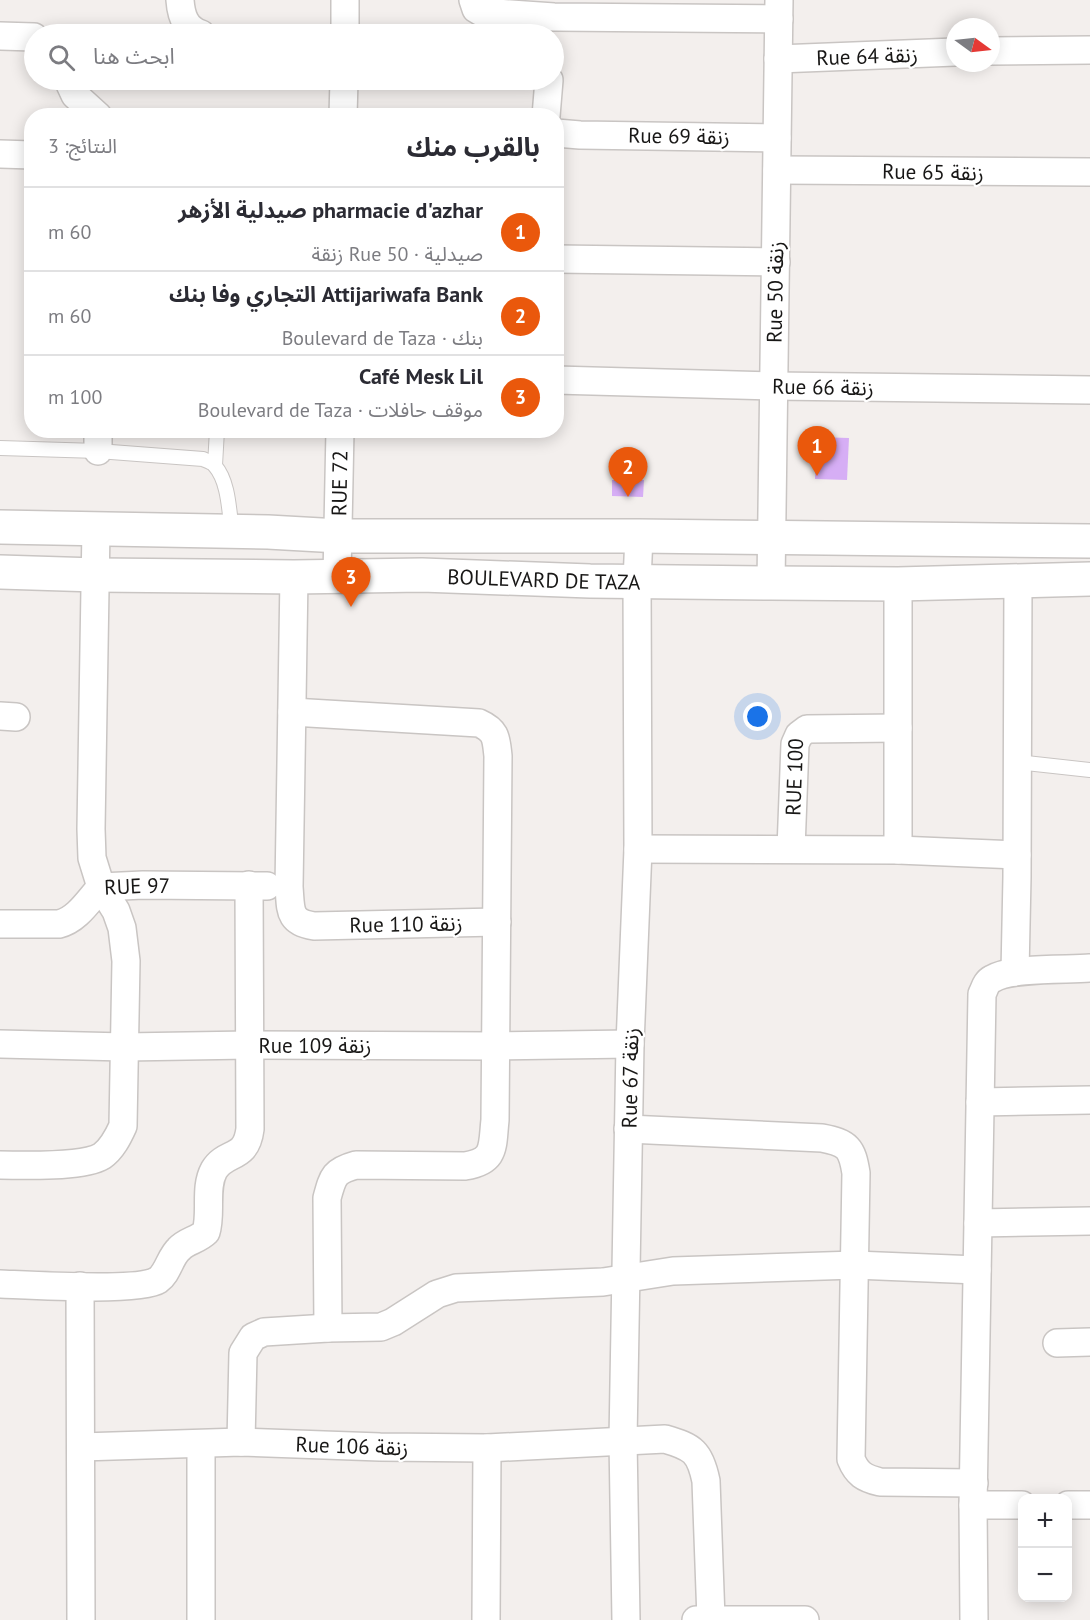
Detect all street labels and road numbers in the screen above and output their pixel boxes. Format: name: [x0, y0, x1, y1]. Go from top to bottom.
street label: Rue 64 زنقة: [816, 41, 918, 71]
street label: Rue 69 زنقة: [628, 122, 730, 150]
street label: Rue 65 زنقة: [882, 158, 984, 186]
street label: Rue 50 زنقة: [761, 241, 789, 343]
street label: Rue 66 زنقة: [772, 373, 874, 401]
street label: RUE 72: [325, 450, 353, 516]
street label: BOULEVARD DE TAZA: [447, 562, 641, 595]
street label: RUE 100: [779, 738, 809, 816]
street label: RUE 97: [103, 871, 170, 900]
street label: Rue 110 زنقة: [349, 910, 463, 938]
street label: Rue 67 زنقة: [616, 1027, 644, 1129]
street label: Rue 109 زنقة: [258, 1032, 372, 1059]
street label: Rue 106 زنقة: [295, 1431, 409, 1461]

